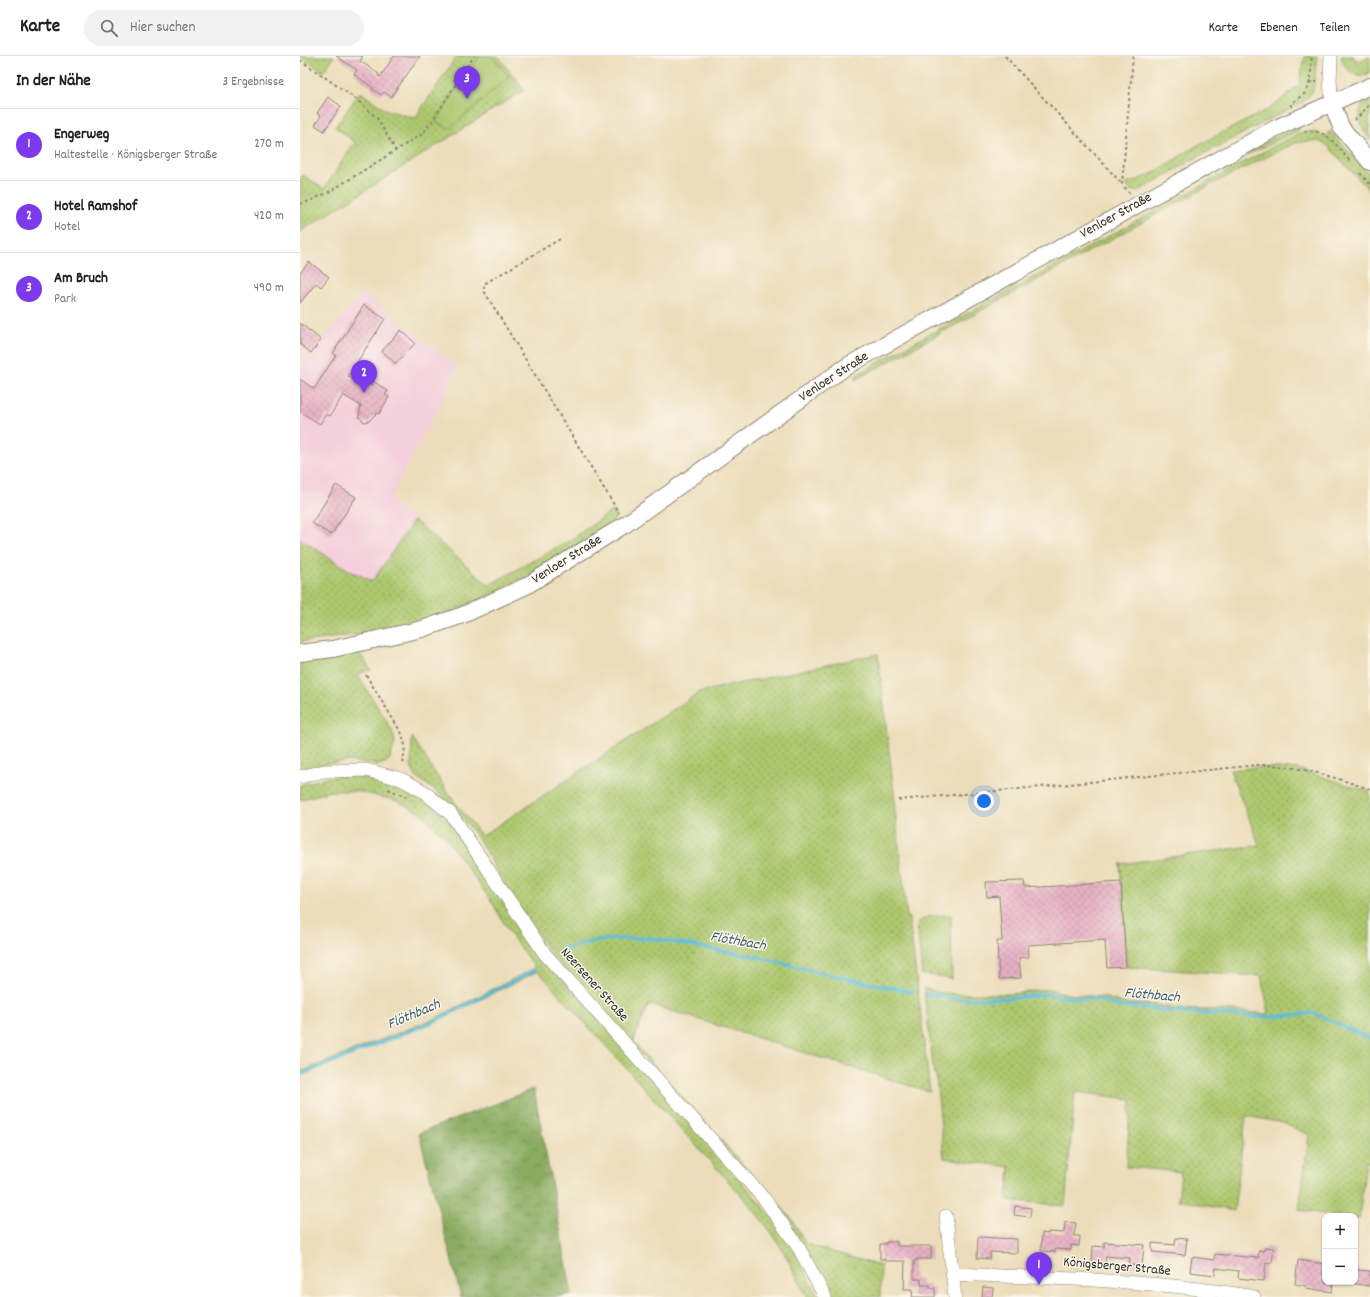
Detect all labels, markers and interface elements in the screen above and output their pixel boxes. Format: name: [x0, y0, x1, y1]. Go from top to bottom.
search box: [84, 10, 364, 46]
text: Karte: [20, 14, 60, 41]
icon: search: [98, 17, 120, 39]
text: Hier suchen: [130, 17, 195, 39]
text: Karte: [1208, 18, 1238, 38]
text: Ebenen: [1260, 18, 1298, 38]
text: Teilen: [1320, 18, 1350, 38]
pin: 3: [454, 66, 480, 99]
text: In der Nähe: [16, 70, 91, 94]
text: 3 Ergebnisse: [222, 73, 284, 92]
text: Engerweg: [54, 124, 109, 146]
text: 1: [28, 135, 30, 154]
text: 270 m: [254, 135, 284, 154]
text: Haltestelle · Königsberger Straße: [54, 146, 217, 165]
street label: Venloer Straße: [1076, 188, 1156, 244]
text: Hotel Ramshof: [54, 196, 137, 218]
text: 2: [26, 207, 32, 226]
text: 420 m: [254, 207, 284, 226]
text: Hotel: [54, 218, 80, 237]
text: Am Bruch: [54, 268, 108, 290]
text: 3: [26, 279, 32, 298]
text: 490 m: [254, 279, 284, 298]
text: Park: [54, 290, 76, 309]
street label: Venloer Straße: [795, 347, 873, 407]
pin: 2: [351, 360, 377, 393]
street label: Venloer Straße: [528, 530, 606, 590]
your location: [974, 791, 994, 811]
water label: Flöthbach: [709, 926, 768, 958]
street label: Neersener Straße: [555, 944, 633, 1026]
water label: Flöthbach: [1123, 983, 1182, 1009]
water label: Flöthbach: [384, 994, 445, 1036]
map controls: [1322, 1213, 1358, 1285]
button: +: [1322, 1213, 1358, 1249]
button: −: [1322, 1249, 1358, 1285]
pin: 1: [1026, 1252, 1052, 1285]
street label: Königsberger Straße: [1062, 1252, 1172, 1282]

